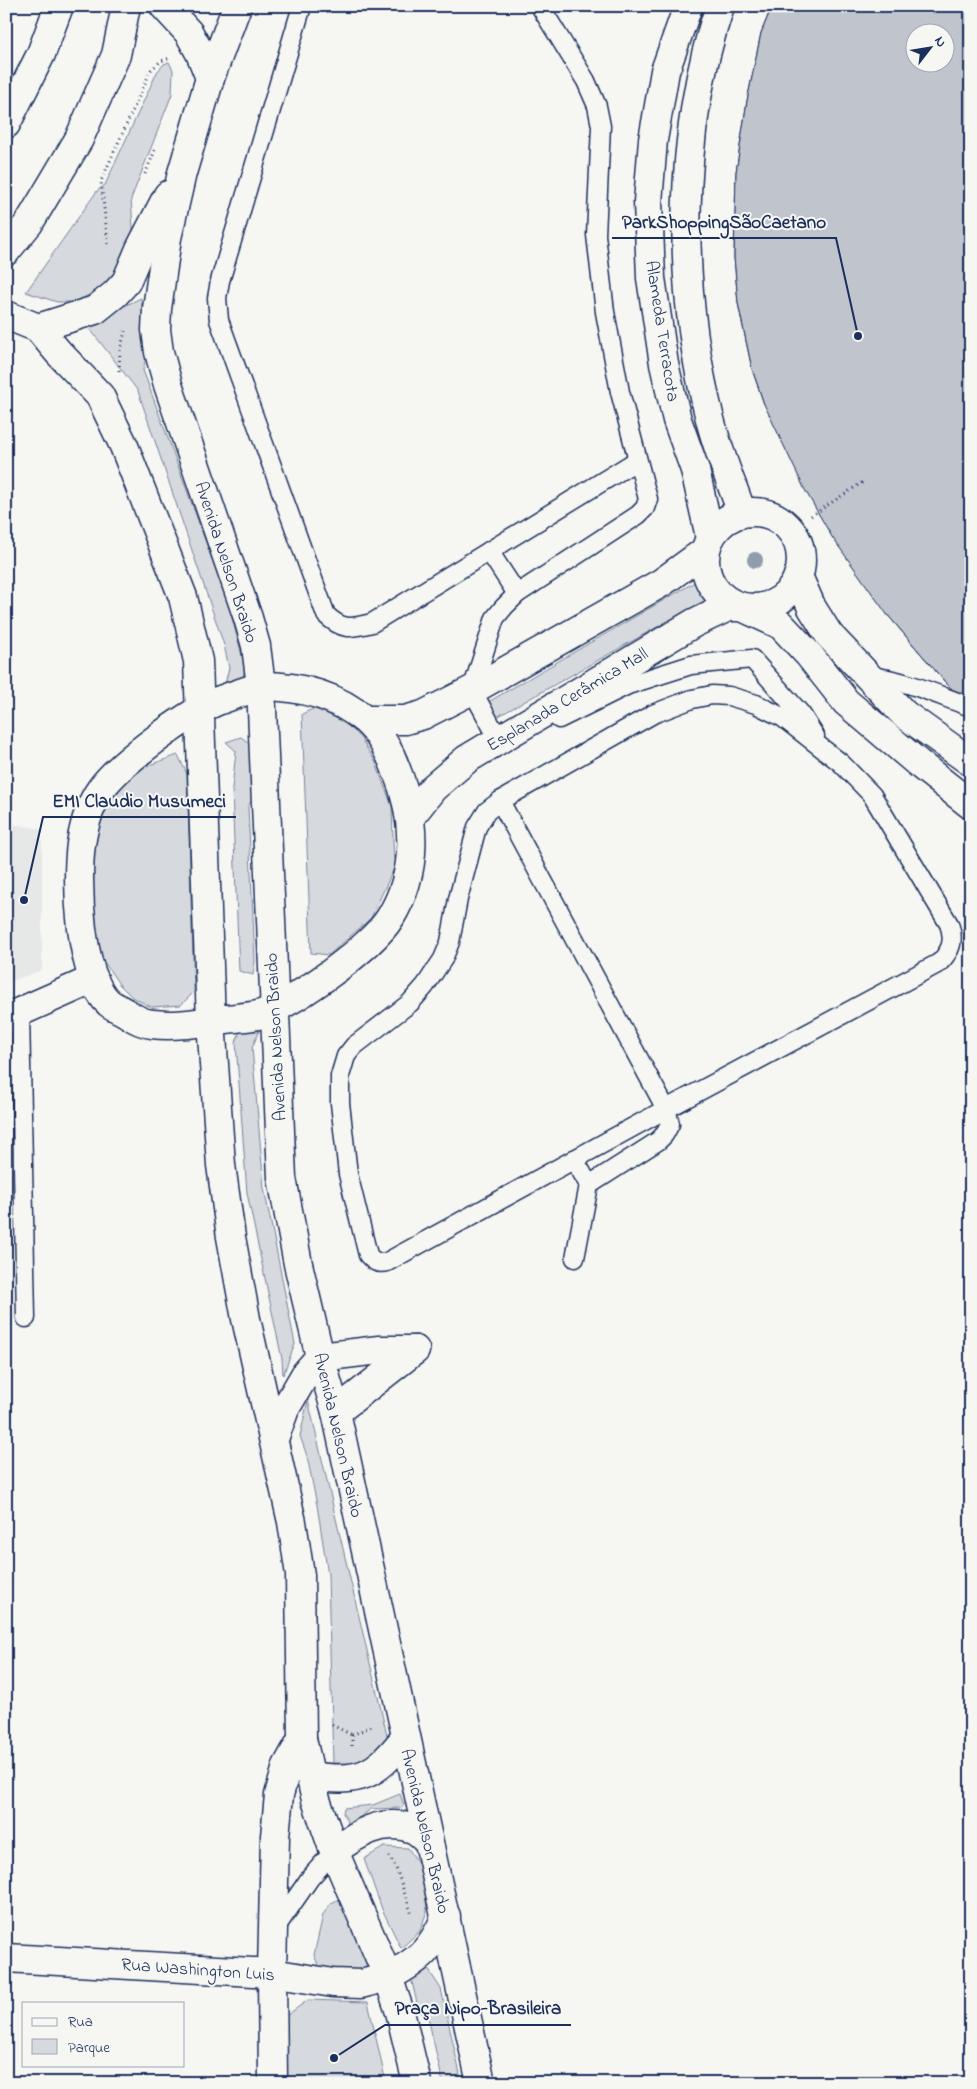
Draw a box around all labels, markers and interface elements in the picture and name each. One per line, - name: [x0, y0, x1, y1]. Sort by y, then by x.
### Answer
- north arrow: [904, 22, 954, 72]
- text: N: [928, 33, 951, 52]
- callout: ParkShoppingSãoCaetano: [612, 204, 836, 238]
- text: ParkShoppingSãoCaetano: [622, 210, 826, 239]
- street label: Alameda Terracota: [637, 259, 685, 404]
- street label: Avenida Nelson Braido: [187, 479, 263, 647]
- street label: Esplanada Cerâmica Mall: [482, 642, 654, 759]
- callout: EMI Claudio Musumeci: [43, 783, 236, 817]
- text: EMI Claudio Musumeci: [52, 789, 226, 816]
- street label: Avenida Nelson Braido: [260, 952, 294, 1122]
- street label: Avenida Nelson Braido: [305, 1351, 369, 1520]
- street label: Avenida Nelson Braido: [392, 1747, 456, 1916]
- street label: Rua Washington Luis: [120, 1953, 276, 1990]
- callout: Praça Nipo-Brasileira: [385, 1991, 571, 2025]
- text: Praça Nipo-Brasileira: [395, 1996, 561, 2023]
- legend: [22, 2002, 185, 2066]
- text: Rua: [68, 2011, 93, 2033]
- text: Parque: [68, 2037, 110, 2059]

